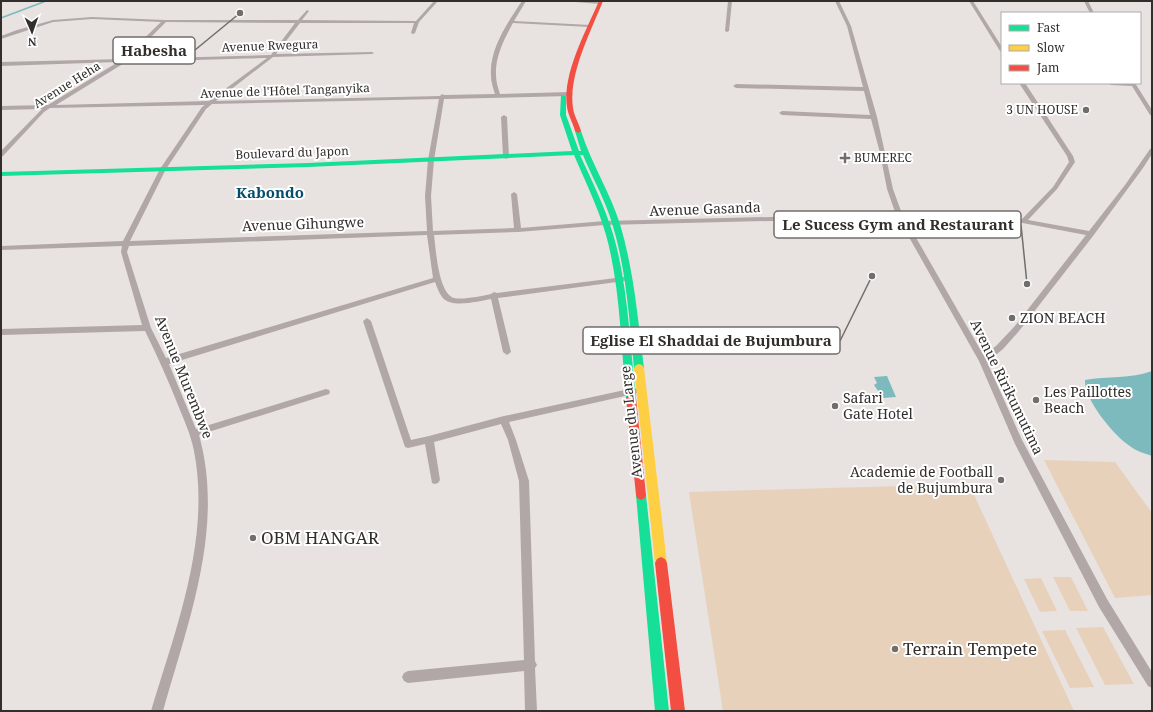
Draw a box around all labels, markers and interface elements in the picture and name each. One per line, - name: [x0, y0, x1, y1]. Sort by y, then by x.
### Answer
- north arrow: [12, 12, 52, 52]
- legend: [1001, 12, 1141, 84]
- text: Fast: [1037, 19, 1060, 36]
- text: N: [27, 35, 37, 50]
- street label: Avenue Rwegura: [221, 35, 319, 56]
- callout: Habesha: [113, 37, 195, 64]
- text: Slow: [1037, 39, 1065, 56]
- text: Habesha: [121, 40, 187, 60]
- street label: Avenue Heha: [30, 57, 104, 112]
- text: Jam: [1036, 59, 1059, 76]
- street label: Avenue de l'Hôtel Tanganyika: [200, 79, 370, 102]
- place label: 3 UN HOUSE: [1006, 101, 1078, 118]
- marker: 3 UN HOUSE: [1081, 105, 1091, 115]
- street label: Boulevard du Japon: [235, 142, 349, 163]
- place label: BUMEREC: [854, 149, 912, 166]
- marker: BUMEREC: [839, 152, 851, 164]
- district label: Kabondo: [236, 182, 304, 202]
- street label: Avenue Gasanda: [649, 197, 761, 220]
- callout: Le Sucess Gym and Restaurant: [774, 211, 1021, 238]
- street label: Avenue Gihungwe: [242, 212, 364, 235]
- text: Le Sucess Gym and Restaurant: [782, 214, 1014, 234]
- place label: ZION BEACH: [1020, 308, 1105, 327]
- street label: Avenue Murembwe: [151, 312, 218, 441]
- marker: ZION BEACH: [1007, 313, 1017, 323]
- street label: Avenue Ririkumutima: [966, 316, 1049, 458]
- callout: Eglise El Shaddai de Bujumbura: [583, 327, 840, 354]
- text: Eglise El Shaddai de Bujumbura: [590, 330, 832, 350]
- street label: Avenue du Large: [615, 365, 646, 479]
- place label: Les Paillottes Beach: [1044, 382, 1131, 417]
- place label: Safari Gate Hotel: [843, 388, 914, 423]
- marker: Les Paillottes Beach: [1031, 395, 1041, 405]
- marker: Safari Gate Hotel: [830, 401, 840, 411]
- place label: Academie de Football de Bujumbura: [850, 462, 994, 497]
- marker: Academie de Football de Bujumbura: [996, 475, 1006, 485]
- place label: OBM HANGAR: [261, 526, 380, 549]
- marker: OBM HANGAR: [248, 533, 258, 543]
- place label: Terrain Tempete: [903, 637, 1037, 660]
- marker: Terrain Tempete: [890, 644, 900, 654]

